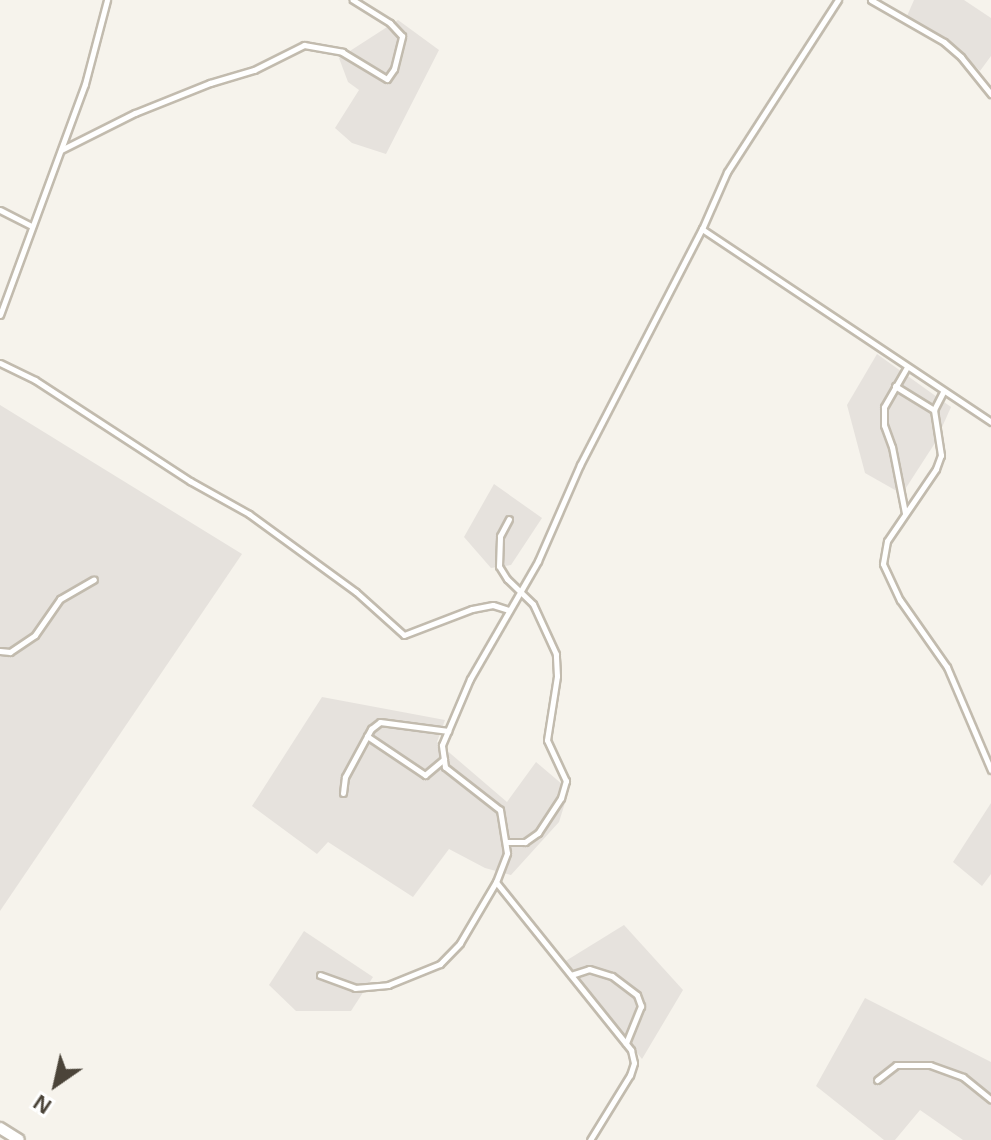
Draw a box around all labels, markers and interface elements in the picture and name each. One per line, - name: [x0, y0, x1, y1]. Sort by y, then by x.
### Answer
- north arrow: [16, 1044, 96, 1124]
- text: N: [29, 1090, 56, 1119]

